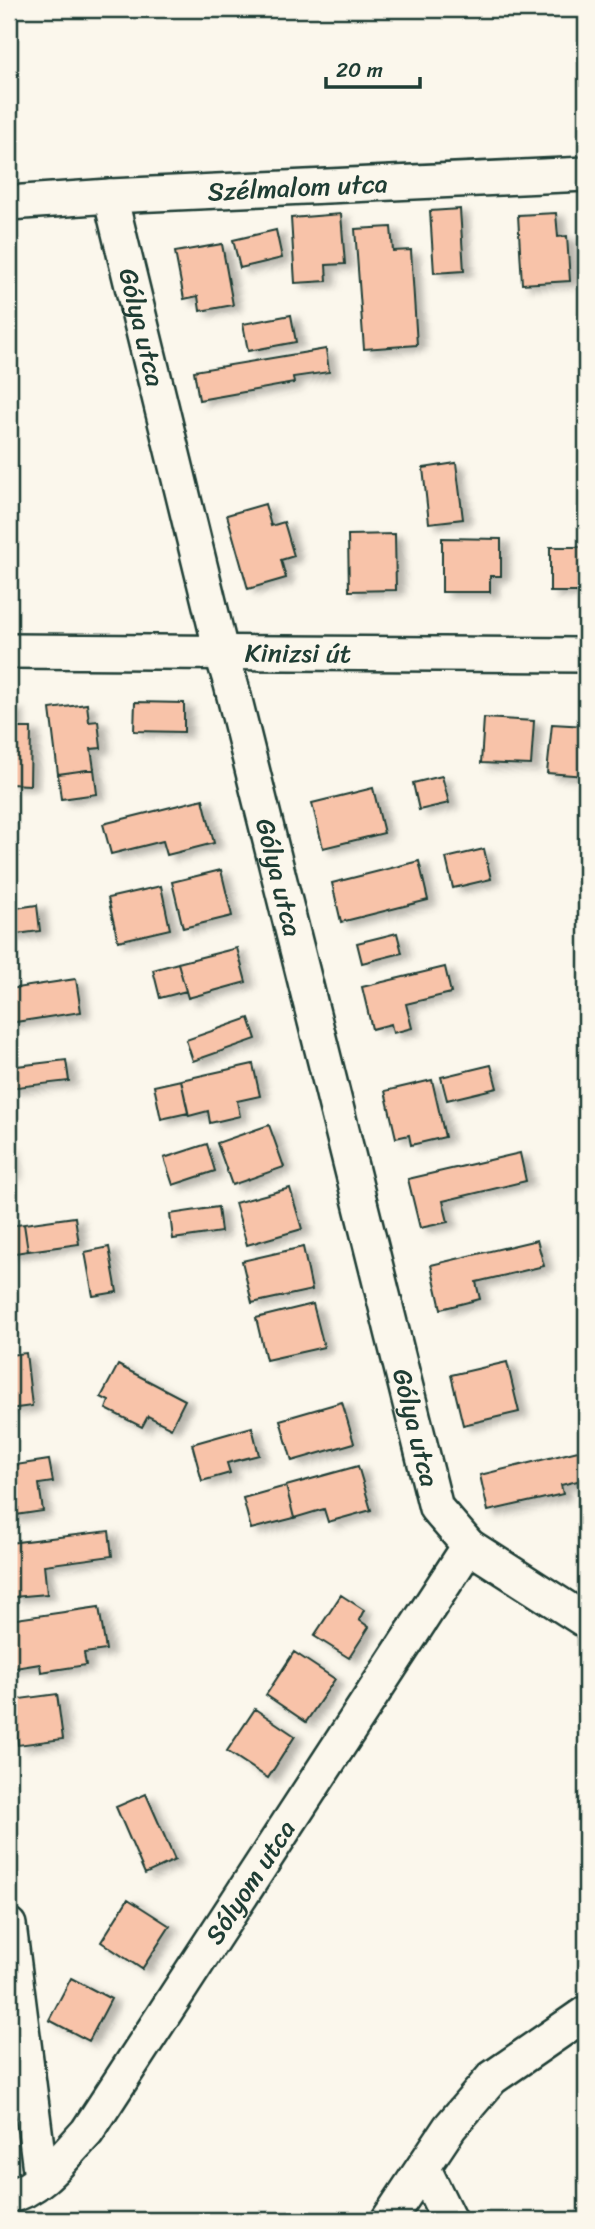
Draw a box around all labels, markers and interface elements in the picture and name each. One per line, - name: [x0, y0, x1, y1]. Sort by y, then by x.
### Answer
- scale bar: [326, 46, 420, 90]
- text: 20 m: [336, 51, 383, 89]
- street label: Szélmalom utca: [206, 160, 389, 214]
- street label: Gólya utca: [105, 263, 179, 391]
- street label: Kinizsi út: [245, 630, 351, 676]
- street label: Gólya utca: [242, 813, 316, 941]
- street label: Gólya utca: [379, 1363, 453, 1492]
- street label: Sólyom utca: [192, 1810, 308, 1954]

